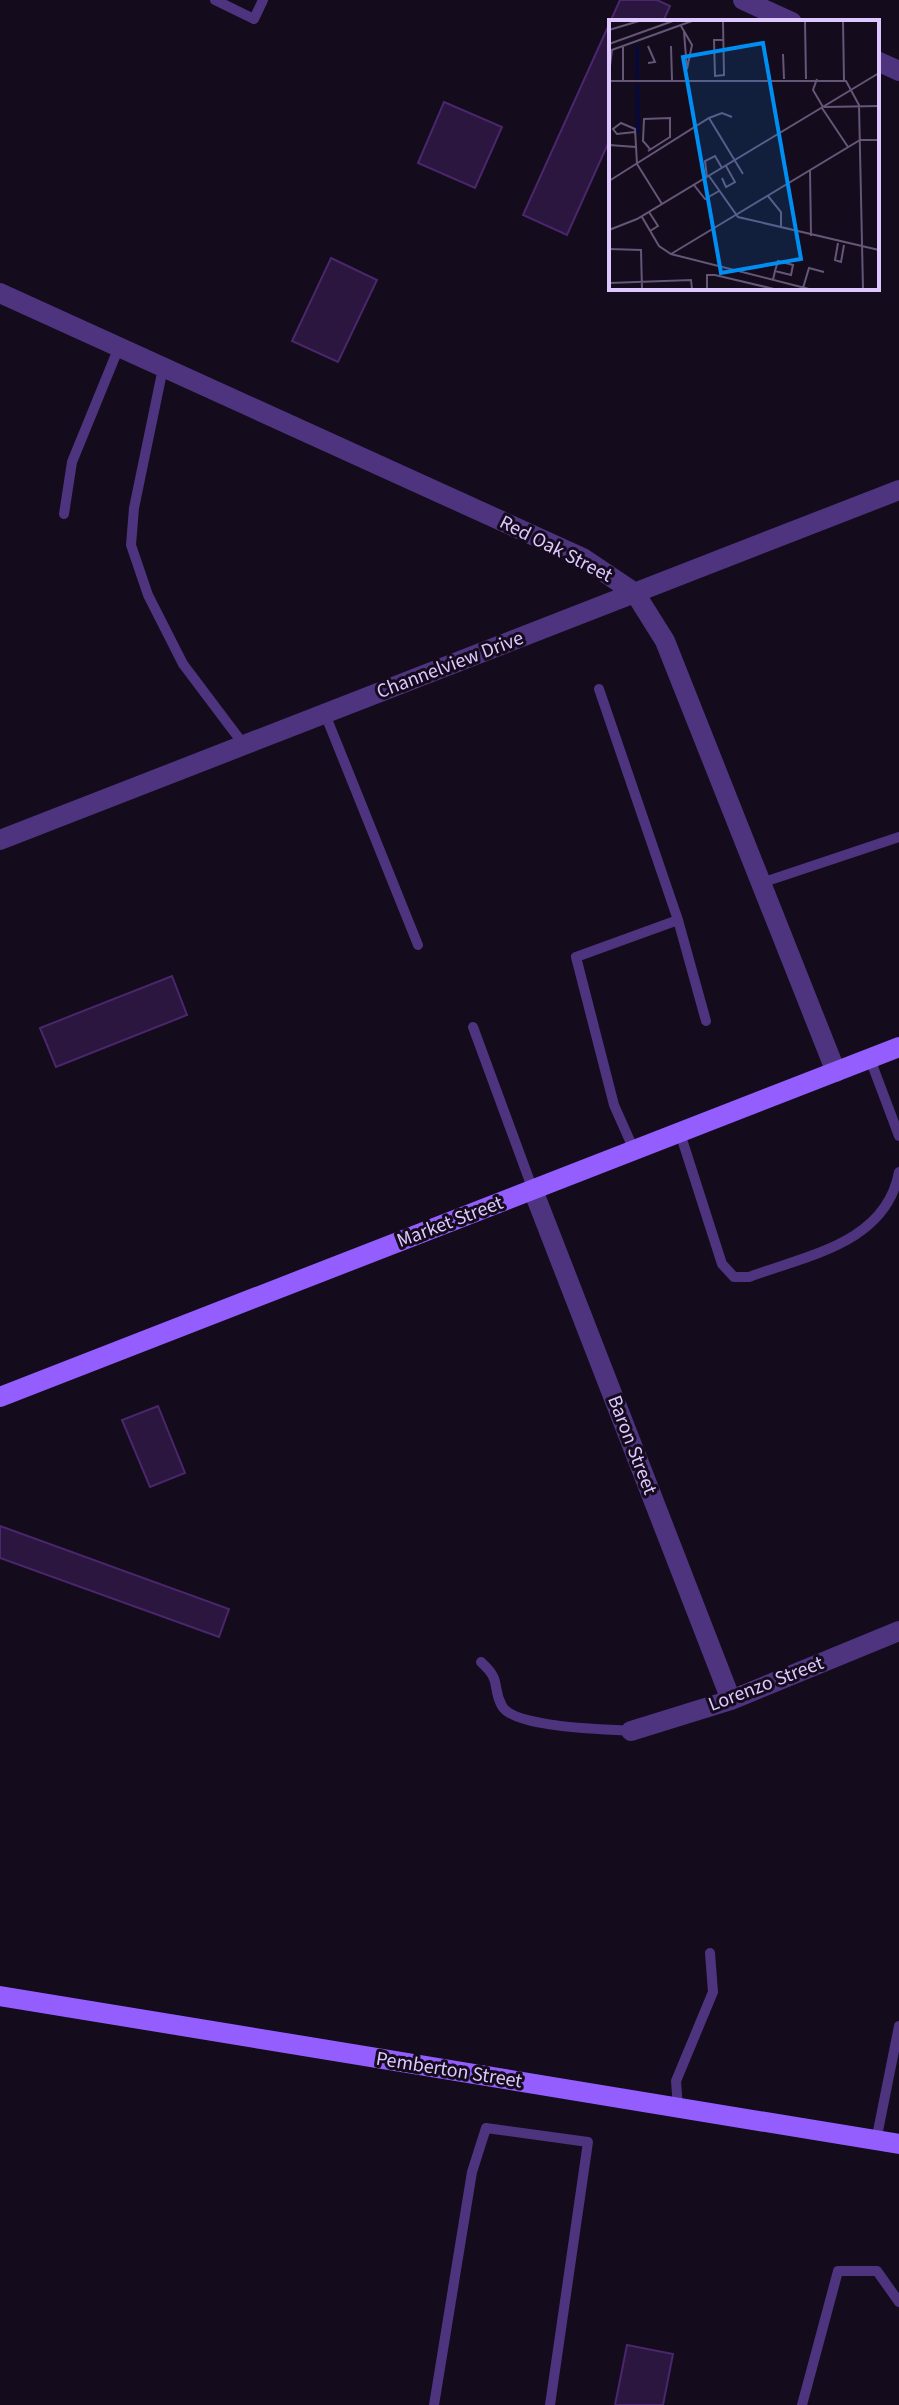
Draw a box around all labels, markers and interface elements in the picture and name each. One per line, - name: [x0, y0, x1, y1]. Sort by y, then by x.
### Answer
- inset map: [609, 20, 879, 290]
- street label: Red Oak Street: [495, 508, 618, 590]
- street label: Channelview Drive: [372, 624, 528, 706]
- street label: Market Street: [393, 1189, 507, 1255]
- street label: Baron Street: [600, 1391, 664, 1499]
- street label: Lorenzo Street: [704, 1649, 828, 1719]
- street label: Pemberton Street: [374, 2045, 524, 2095]

